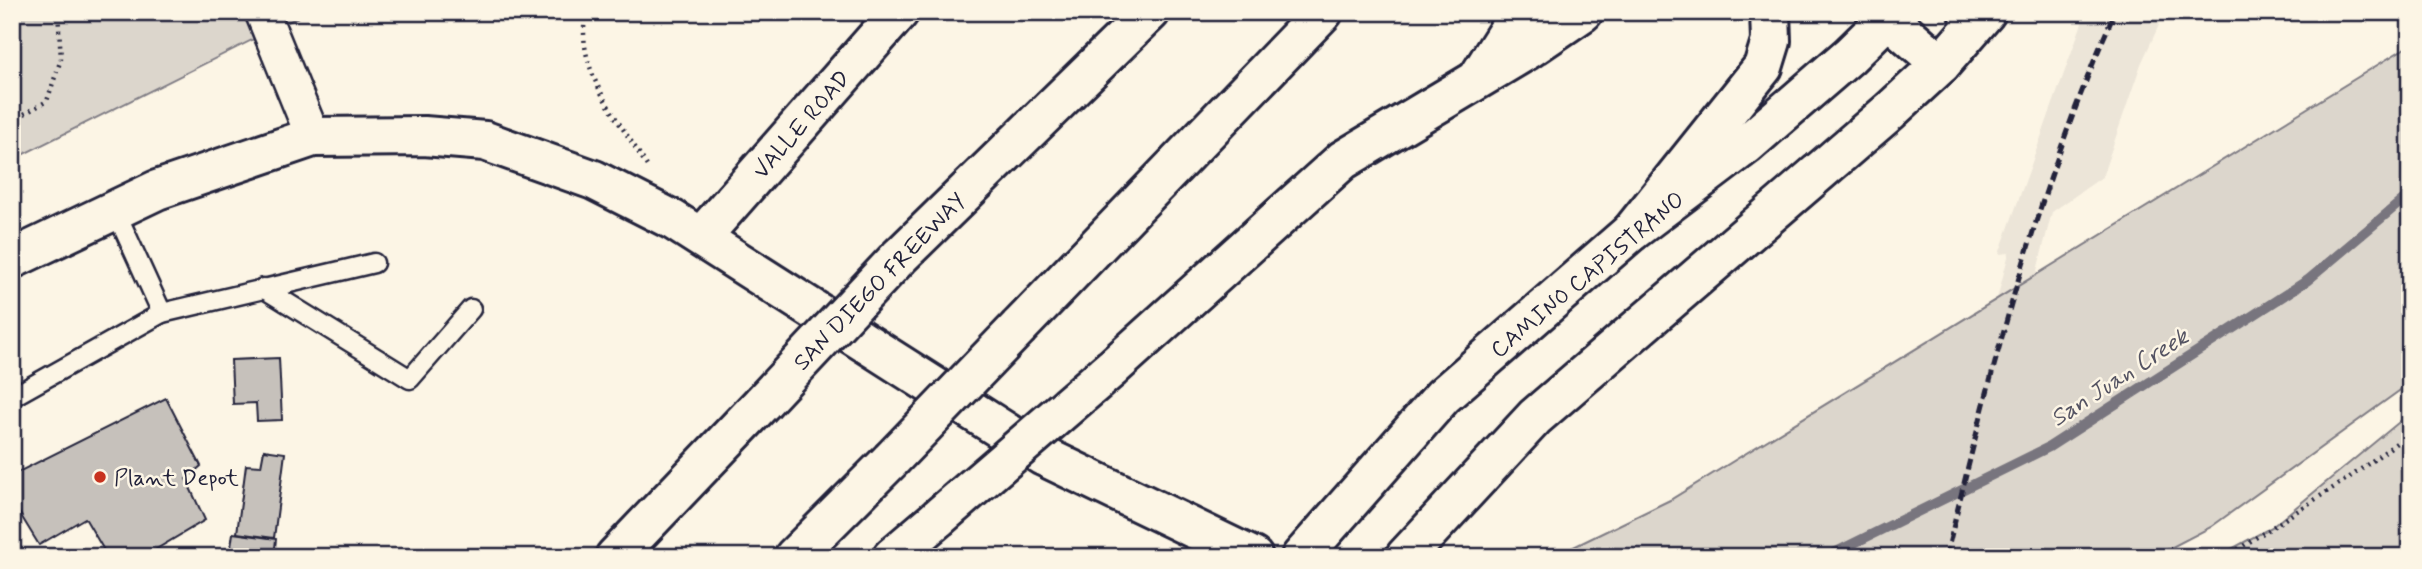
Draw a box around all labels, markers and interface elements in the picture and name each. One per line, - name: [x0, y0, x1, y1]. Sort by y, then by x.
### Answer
- street label: VALLE ROAD: [747, 65, 858, 186]
- street label: CAMINO CAPISTRANO: [1485, 186, 1691, 366]
- street label: SAN DIEGO FREEWAY: [788, 187, 974, 378]
- water label: San Juan Creek: [2045, 321, 2196, 435]
- place label: Plant Depot: [114, 464, 239, 494]
- marker: Plant Depot: [92, 469, 108, 485]

